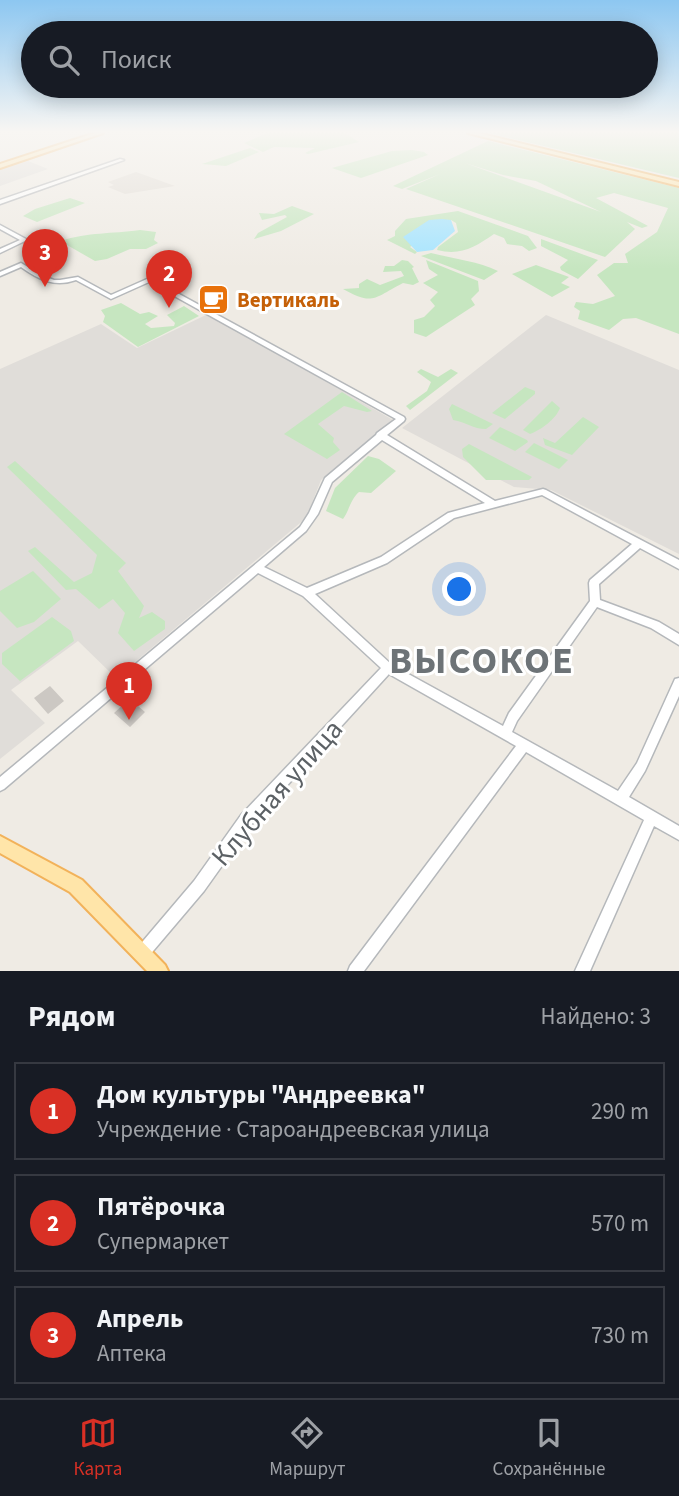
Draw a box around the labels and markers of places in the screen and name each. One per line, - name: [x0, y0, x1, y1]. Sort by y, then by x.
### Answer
- pin: 3: [22, 229, 68, 287]
- pin: 2: [146, 250, 192, 308]
- cafe icon: Вертикаль: [197, 283, 231, 317]
- place label: Вертикаль: [237, 285, 340, 315]
- pin: 1: [106, 662, 152, 720]

